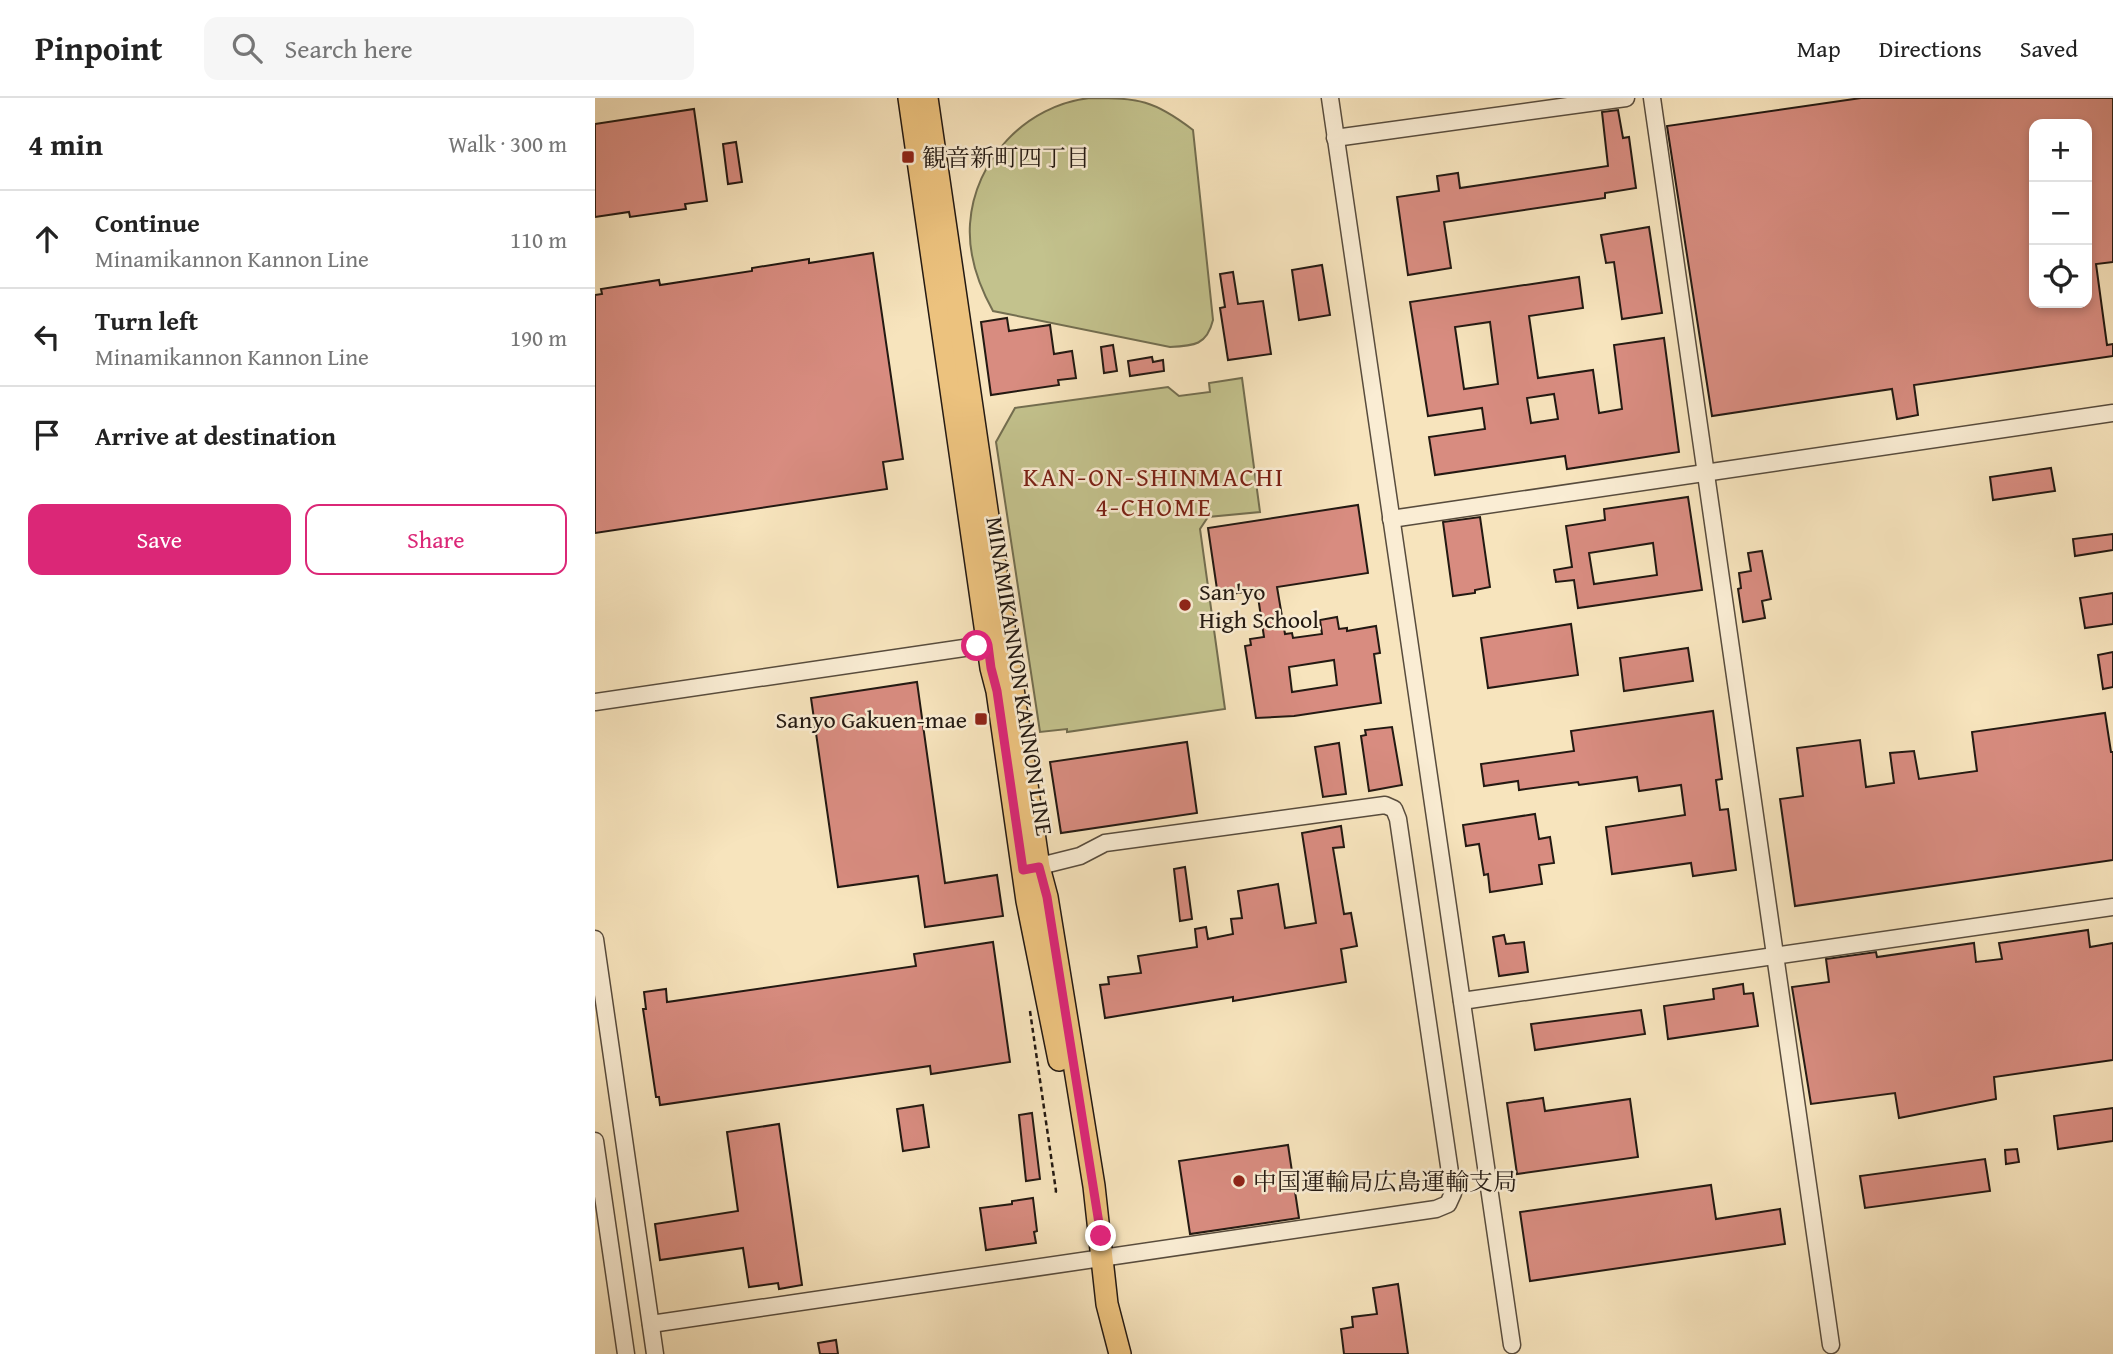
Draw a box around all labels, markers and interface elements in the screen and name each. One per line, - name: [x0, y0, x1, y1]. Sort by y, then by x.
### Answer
- search box: [204, 17, 694, 80]
- text: Pinpoint: [35, 24, 162, 72]
- icon: search: [228, 29, 266, 67]
- text: Search here: [284, 29, 413, 68]
- text: Map: [1797, 31, 1841, 66]
- text: Directions: [1879, 31, 1982, 66]
- text: Saved: [2020, 31, 2078, 66]
- map controls: [2029, 119, 2092, 308]
- button: +: [2029, 119, 2092, 182]
- text: 4 min: [28, 122, 103, 166]
- text: Walk · 300 m: [448, 127, 567, 160]
- place label: 観音新町四丁目: [922, 140, 1090, 175]
- marker: 観音新町四丁目: [900, 149, 916, 165]
- button: −: [2029, 182, 2092, 245]
- text: Continue: [95, 203, 200, 242]
- icon: ahead: [28, 220, 66, 258]
- text: 110 m: [510, 223, 567, 256]
- text: Minamikannon Kannon Line: [95, 242, 369, 275]
- button: locate: [2029, 245, 2092, 308]
- text: Turn left: [95, 301, 198, 340]
- icon: left: [28, 318, 66, 356]
- text: 190 m: [510, 321, 567, 354]
- text: Minamikannon Kannon Line: [95, 340, 369, 373]
- icon: arrive: [28, 416, 66, 454]
- text: Arrive at destination: [95, 416, 336, 455]
- district label: KAN-ON-SHINMACHI 4-CHOME: [1023, 457, 1285, 526]
- button: Save: [28, 504, 291, 575]
- button: Share: [305, 504, 567, 575]
- street label: MINAMIKANNON KANNON LINE: [977, 514, 1063, 838]
- place label: San'yo High School: [1199, 574, 1319, 637]
- marker: San'yo High School: [1177, 597, 1193, 613]
- route start: [961, 630, 992, 661]
- place label: Sanyo Gakuen-mae: [776, 702, 967, 737]
- marker: Sanyo Gakuen-mae: [973, 711, 989, 727]
- place label: 中国運輸局広島運輸支局: [1253, 1164, 1517, 1199]
- marker: 中国運輸局広島運輸支局: [1231, 1173, 1247, 1189]
- route end: [1085, 1220, 1116, 1251]

